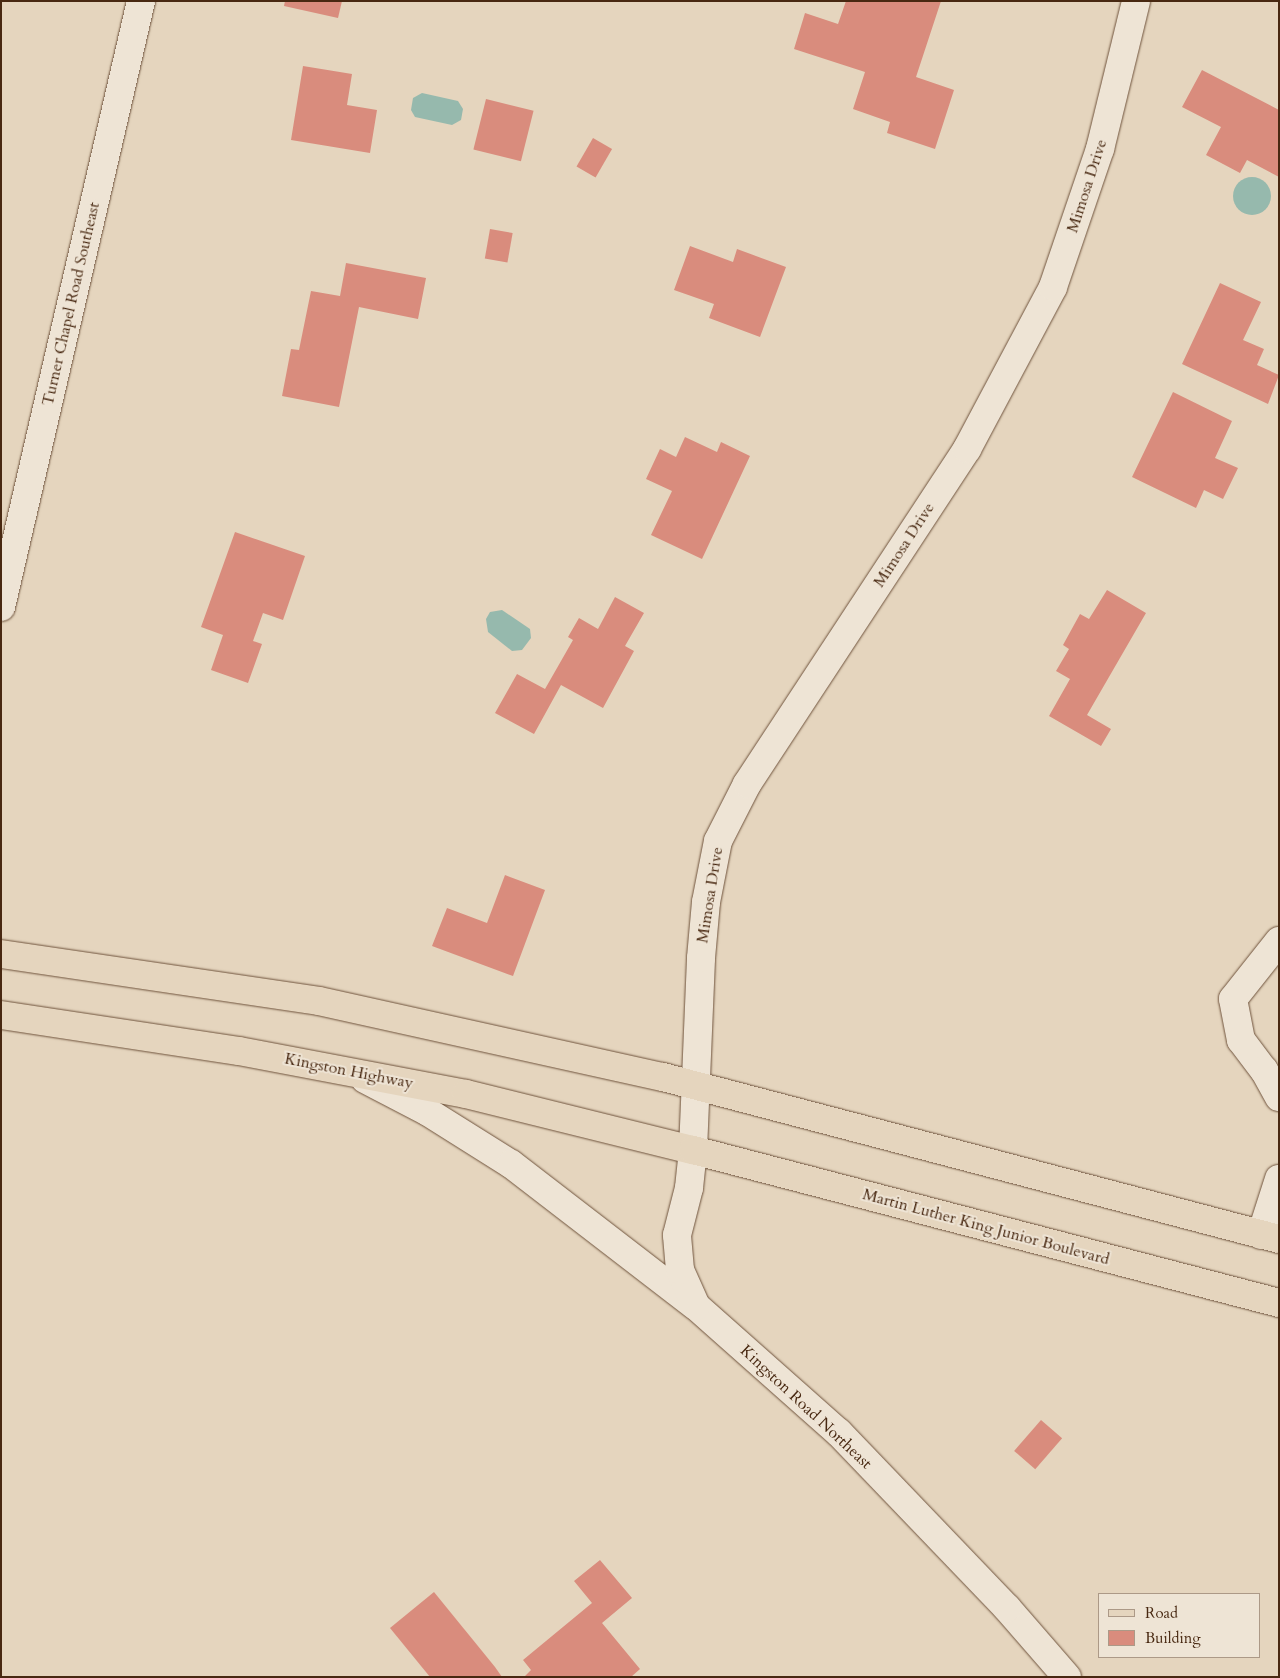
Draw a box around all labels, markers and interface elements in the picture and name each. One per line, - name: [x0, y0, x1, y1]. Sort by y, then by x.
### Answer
- street label: Mimosa Drive: [1063, 137, 1111, 235]
- street label: Turner Chapel Road Southeast: [38, 200, 104, 408]
- street label: Mimosa Drive: [870, 499, 938, 591]
- street label: Mimosa Drive: [693, 846, 727, 944]
- street label: Kingston Highway: [283, 1049, 415, 1093]
- street label: Martin Luther King Junior Boulevard: [860, 1185, 1112, 1269]
- street label: Kingston Road Northeast: [736, 1341, 876, 1473]
- legend: [1098, 1593, 1260, 1658]
- text: Road: [1145, 1603, 1178, 1623]
- text: Building: [1145, 1628, 1201, 1648]

